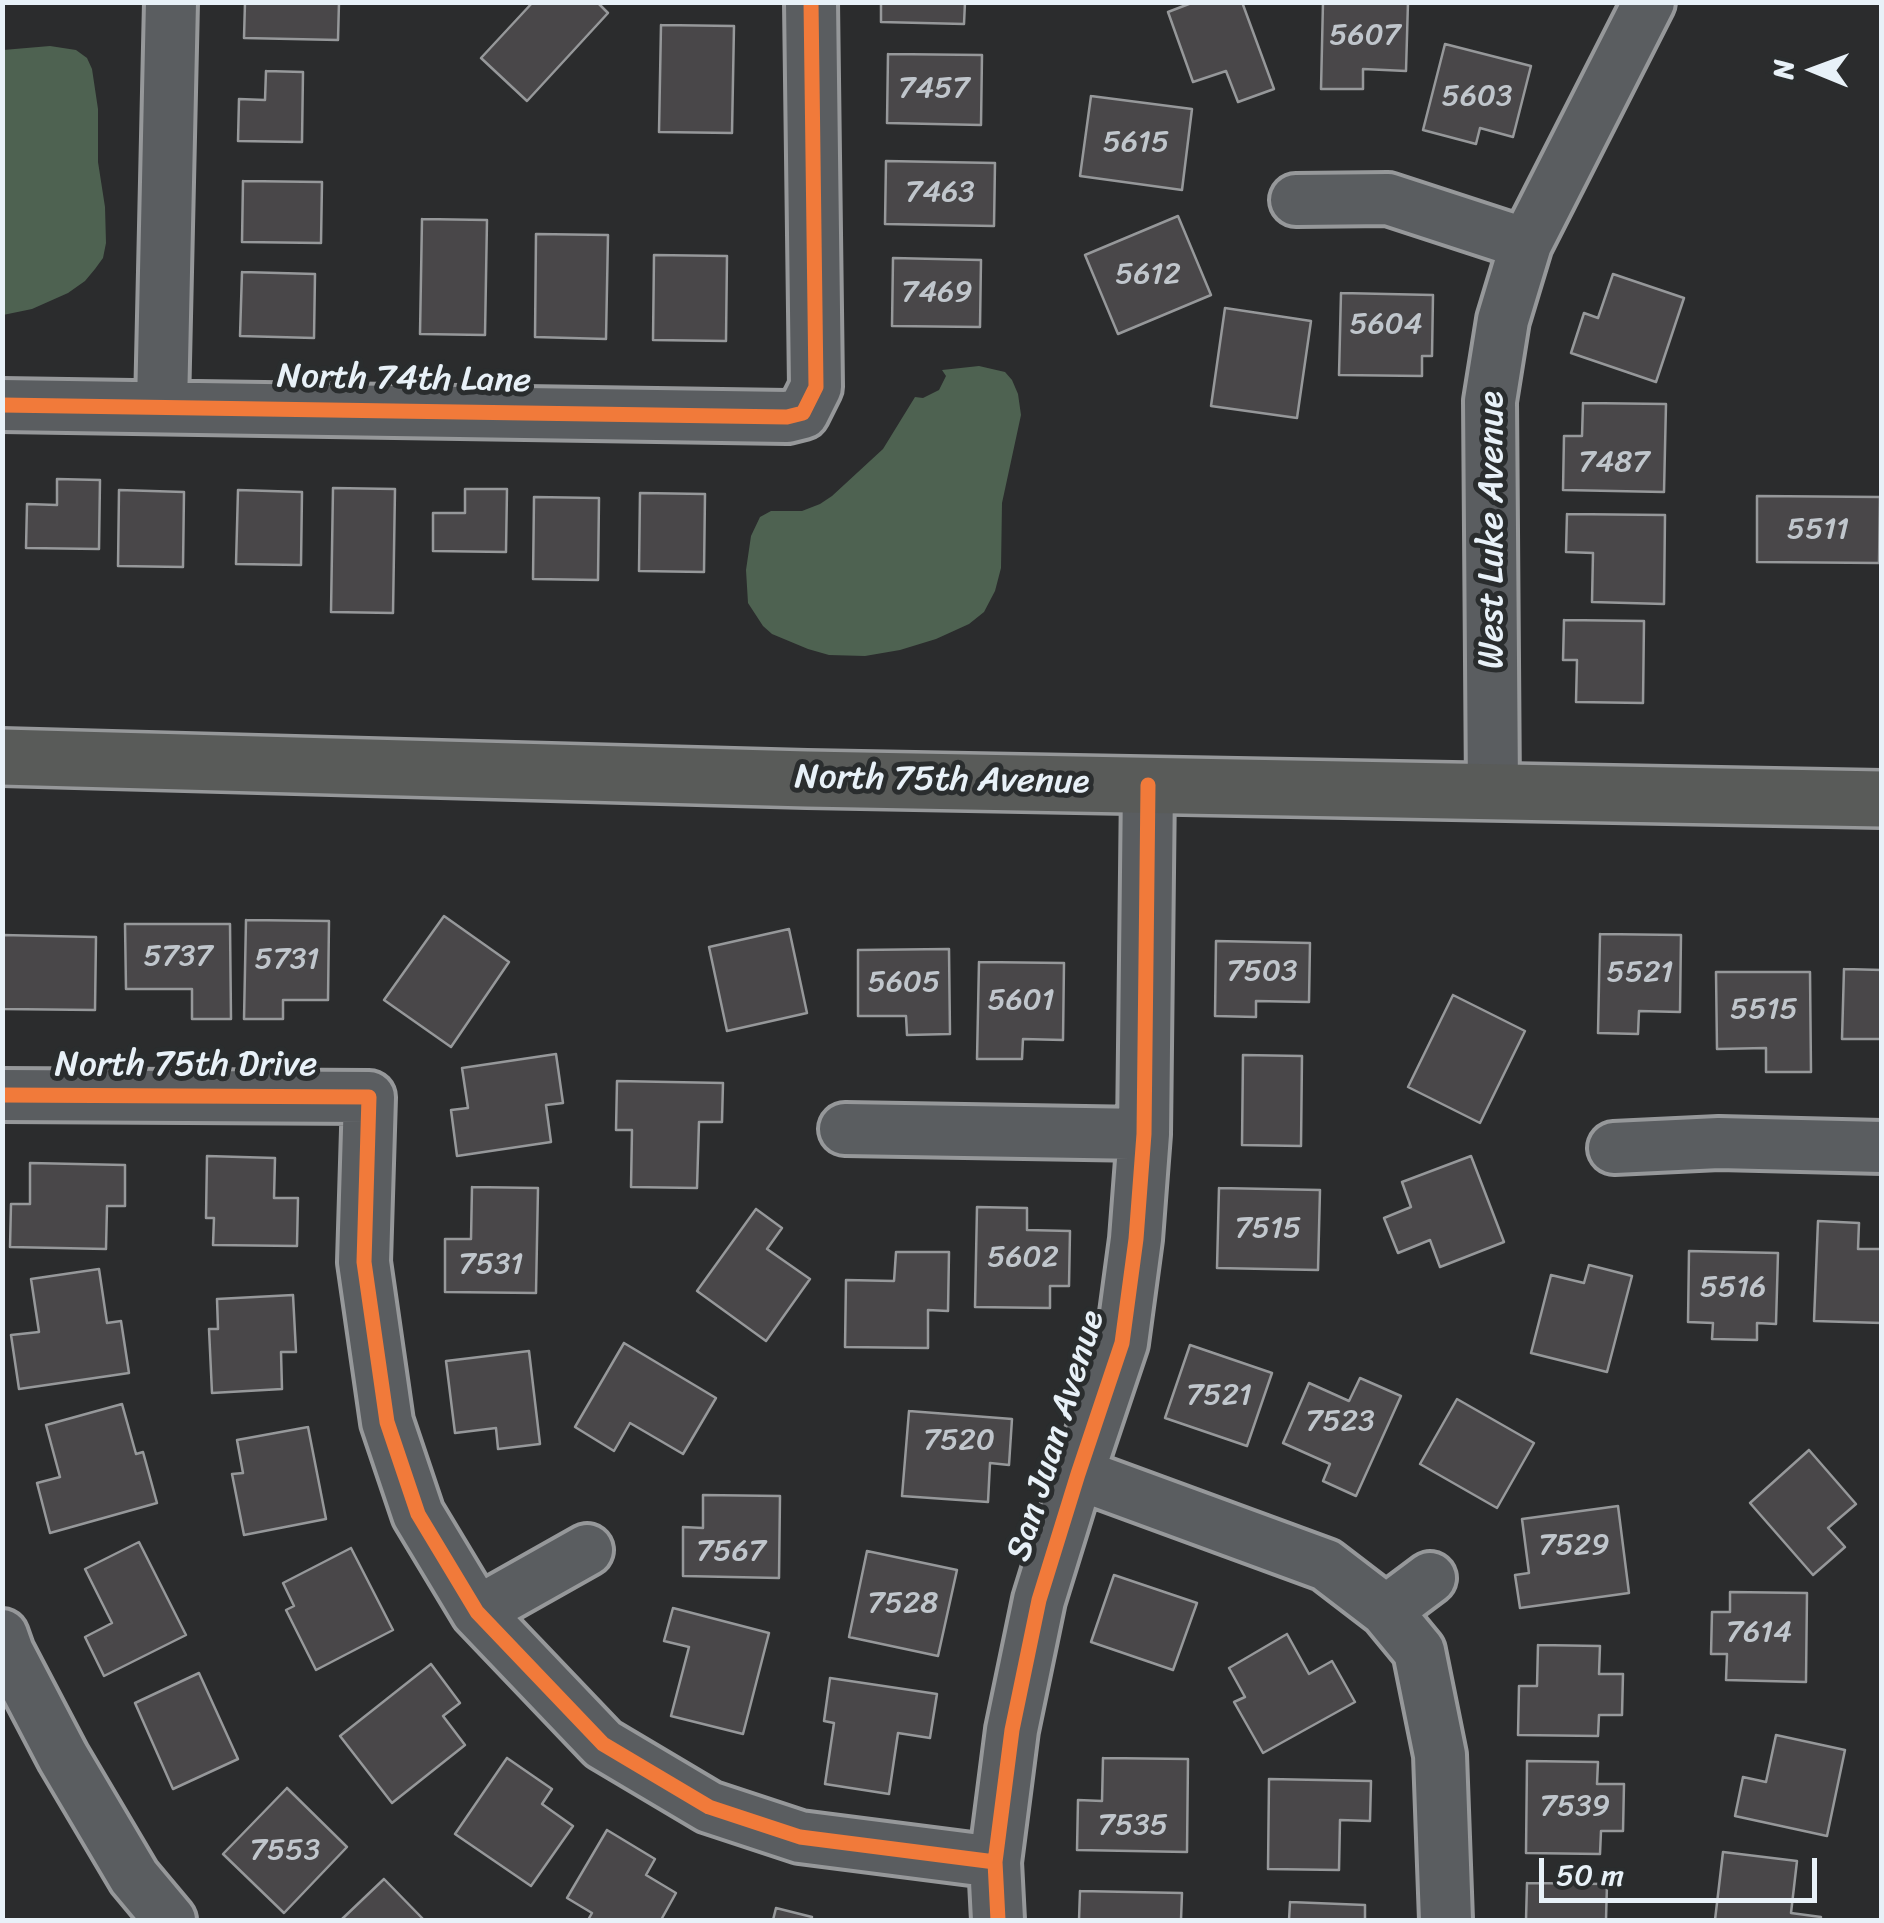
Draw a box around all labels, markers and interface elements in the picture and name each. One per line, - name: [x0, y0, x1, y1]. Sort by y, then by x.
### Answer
- house number: 5607: [1329, 18, 1401, 54]
- north arrow: [1764, 20, 1864, 120]
- text: N: [1759, 59, 1808, 80]
- house number: 7457: [898, 71, 970, 107]
- house number: 5603: [1442, 79, 1512, 115]
- house number: 5615: [1103, 125, 1169, 161]
- house number: 7463: [905, 175, 975, 211]
- house number: 5612: [1115, 257, 1181, 293]
- house number: 7469: [901, 275, 973, 311]
- house number: 5604: [1349, 307, 1423, 343]
- street label: North 74th Lane: [276, 357, 532, 403]
- street label: West Luke Avenue: [1472, 391, 1514, 669]
- house number: 7487: [1578, 445, 1650, 481]
- house number: 5511: [1787, 512, 1849, 548]
- street label: North 75th Avenue: [794, 757, 1090, 805]
- house number: 5737: [143, 939, 213, 975]
- house number: 5731: [255, 942, 319, 978]
- house number: 7503: [1227, 954, 1297, 990]
- house number: 5521: [1607, 955, 1673, 991]
- house number: 5605: [868, 965, 940, 1001]
- house number: 5601: [987, 983, 1055, 1019]
- house number: 5515: [1730, 992, 1798, 1028]
- street label: North 75th Drive: [55, 1045, 317, 1087]
- house number: 7515: [1235, 1211, 1301, 1247]
- house number: 5602: [987, 1240, 1059, 1276]
- house number: 7531: [459, 1247, 523, 1283]
- house number: 5516: [1700, 1270, 1766, 1306]
- street label: San Juan Avenue: [999, 1306, 1115, 1566]
- house number: 7521: [1186, 1378, 1252, 1414]
- house number: 7523: [1305, 1404, 1375, 1440]
- house number: 7520: [923, 1423, 995, 1459]
- house number: 7529: [1538, 1528, 1610, 1564]
- house number: 7567: [696, 1534, 766, 1570]
- house number: 7528: [868, 1586, 938, 1622]
- house number: 7614: [1726, 1615, 1792, 1651]
- house number: 7539: [1540, 1789, 1610, 1825]
- house number: 7535: [1098, 1808, 1168, 1844]
- house number: 7553: [250, 1833, 320, 1869]
- scale bar: [1544, 1838, 1822, 1900]
- text: 50 m: [1556, 1848, 1624, 1902]

